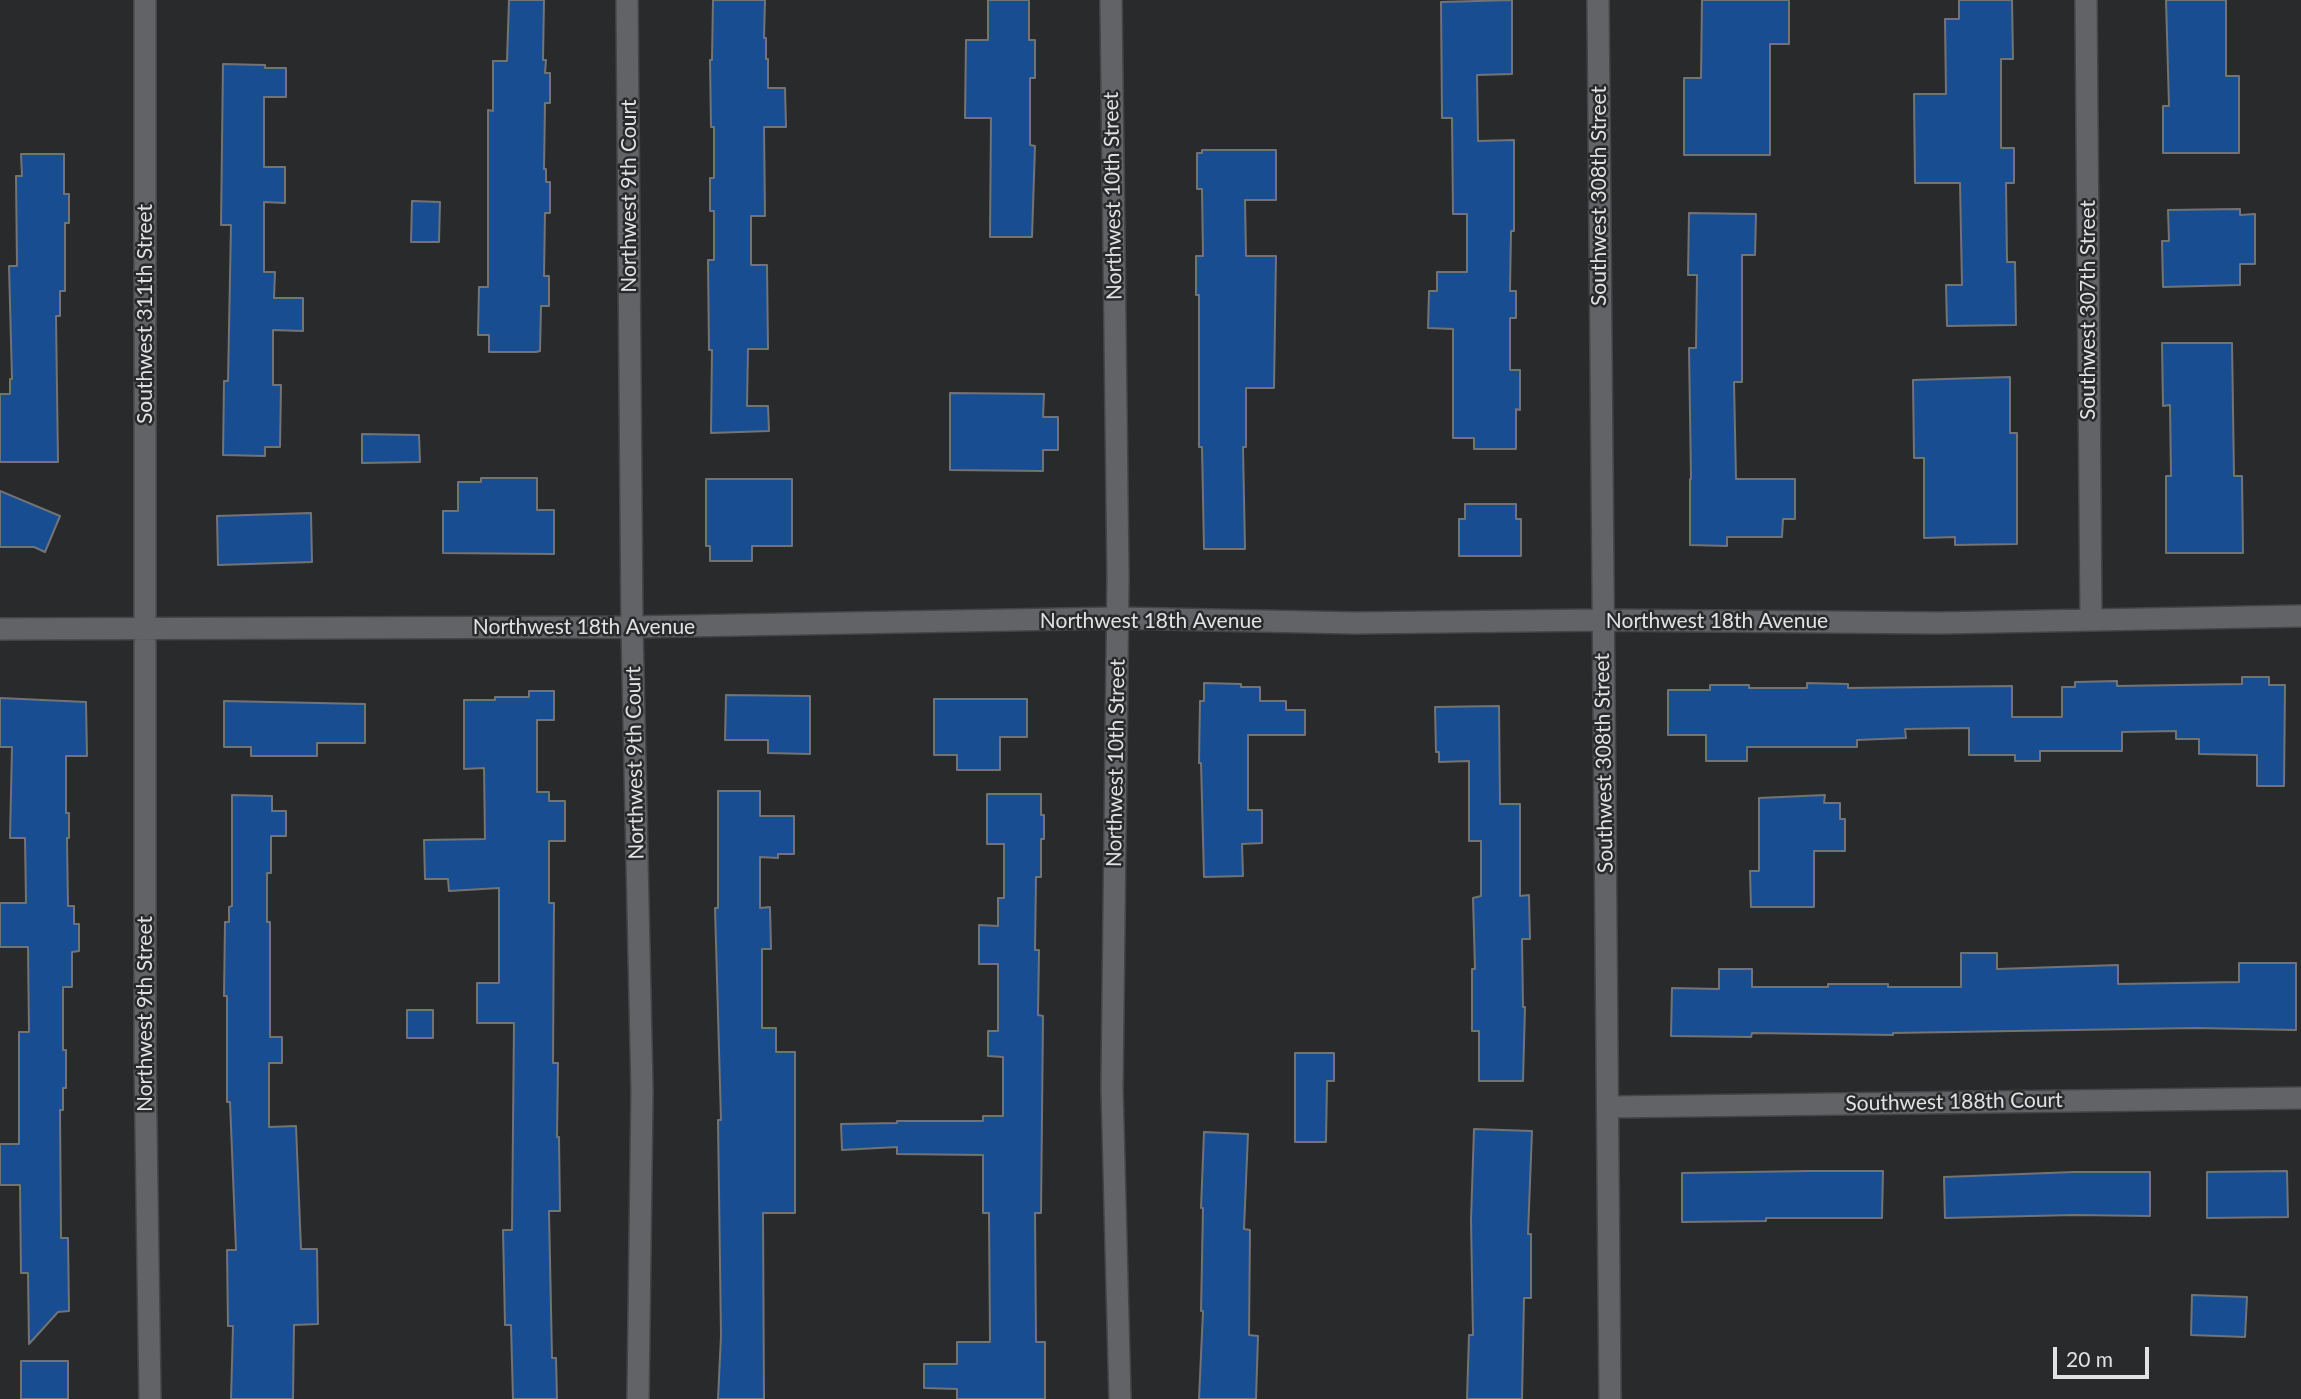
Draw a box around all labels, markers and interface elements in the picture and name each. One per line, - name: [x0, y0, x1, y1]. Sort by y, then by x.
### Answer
- street label: Southwest 308th Street: [1586, 86, 1612, 306]
- street label: Northwest 10th Street: [1099, 92, 1127, 300]
- street label: Northwest 9th Court: [616, 99, 642, 293]
- street label: Southwest 307th Street: [2075, 200, 2101, 420]
- street label: Southwest 311th Street: [132, 204, 158, 424]
- street label: Northwest 18th Avenue: [1040, 608, 1262, 634]
- street label: Northwest 18th Avenue: [1606, 608, 1828, 634]
- street label: Northwest 18th Avenue: [473, 614, 695, 640]
- street label: Southwest 308th Street: [1589, 653, 1619, 873]
- street label: Northwest 10th Street: [1102, 659, 1130, 867]
- street label: Northwest 9th Court: [621, 666, 649, 860]
- street label: Northwest 9th Street: [132, 916, 158, 1112]
- street label: Southwest 188th Court: [1845, 1088, 2063, 1116]
- scale bar: [2056, 1332, 2152, 1376]
- text: 20 m: [2066, 1346, 2113, 1371]

